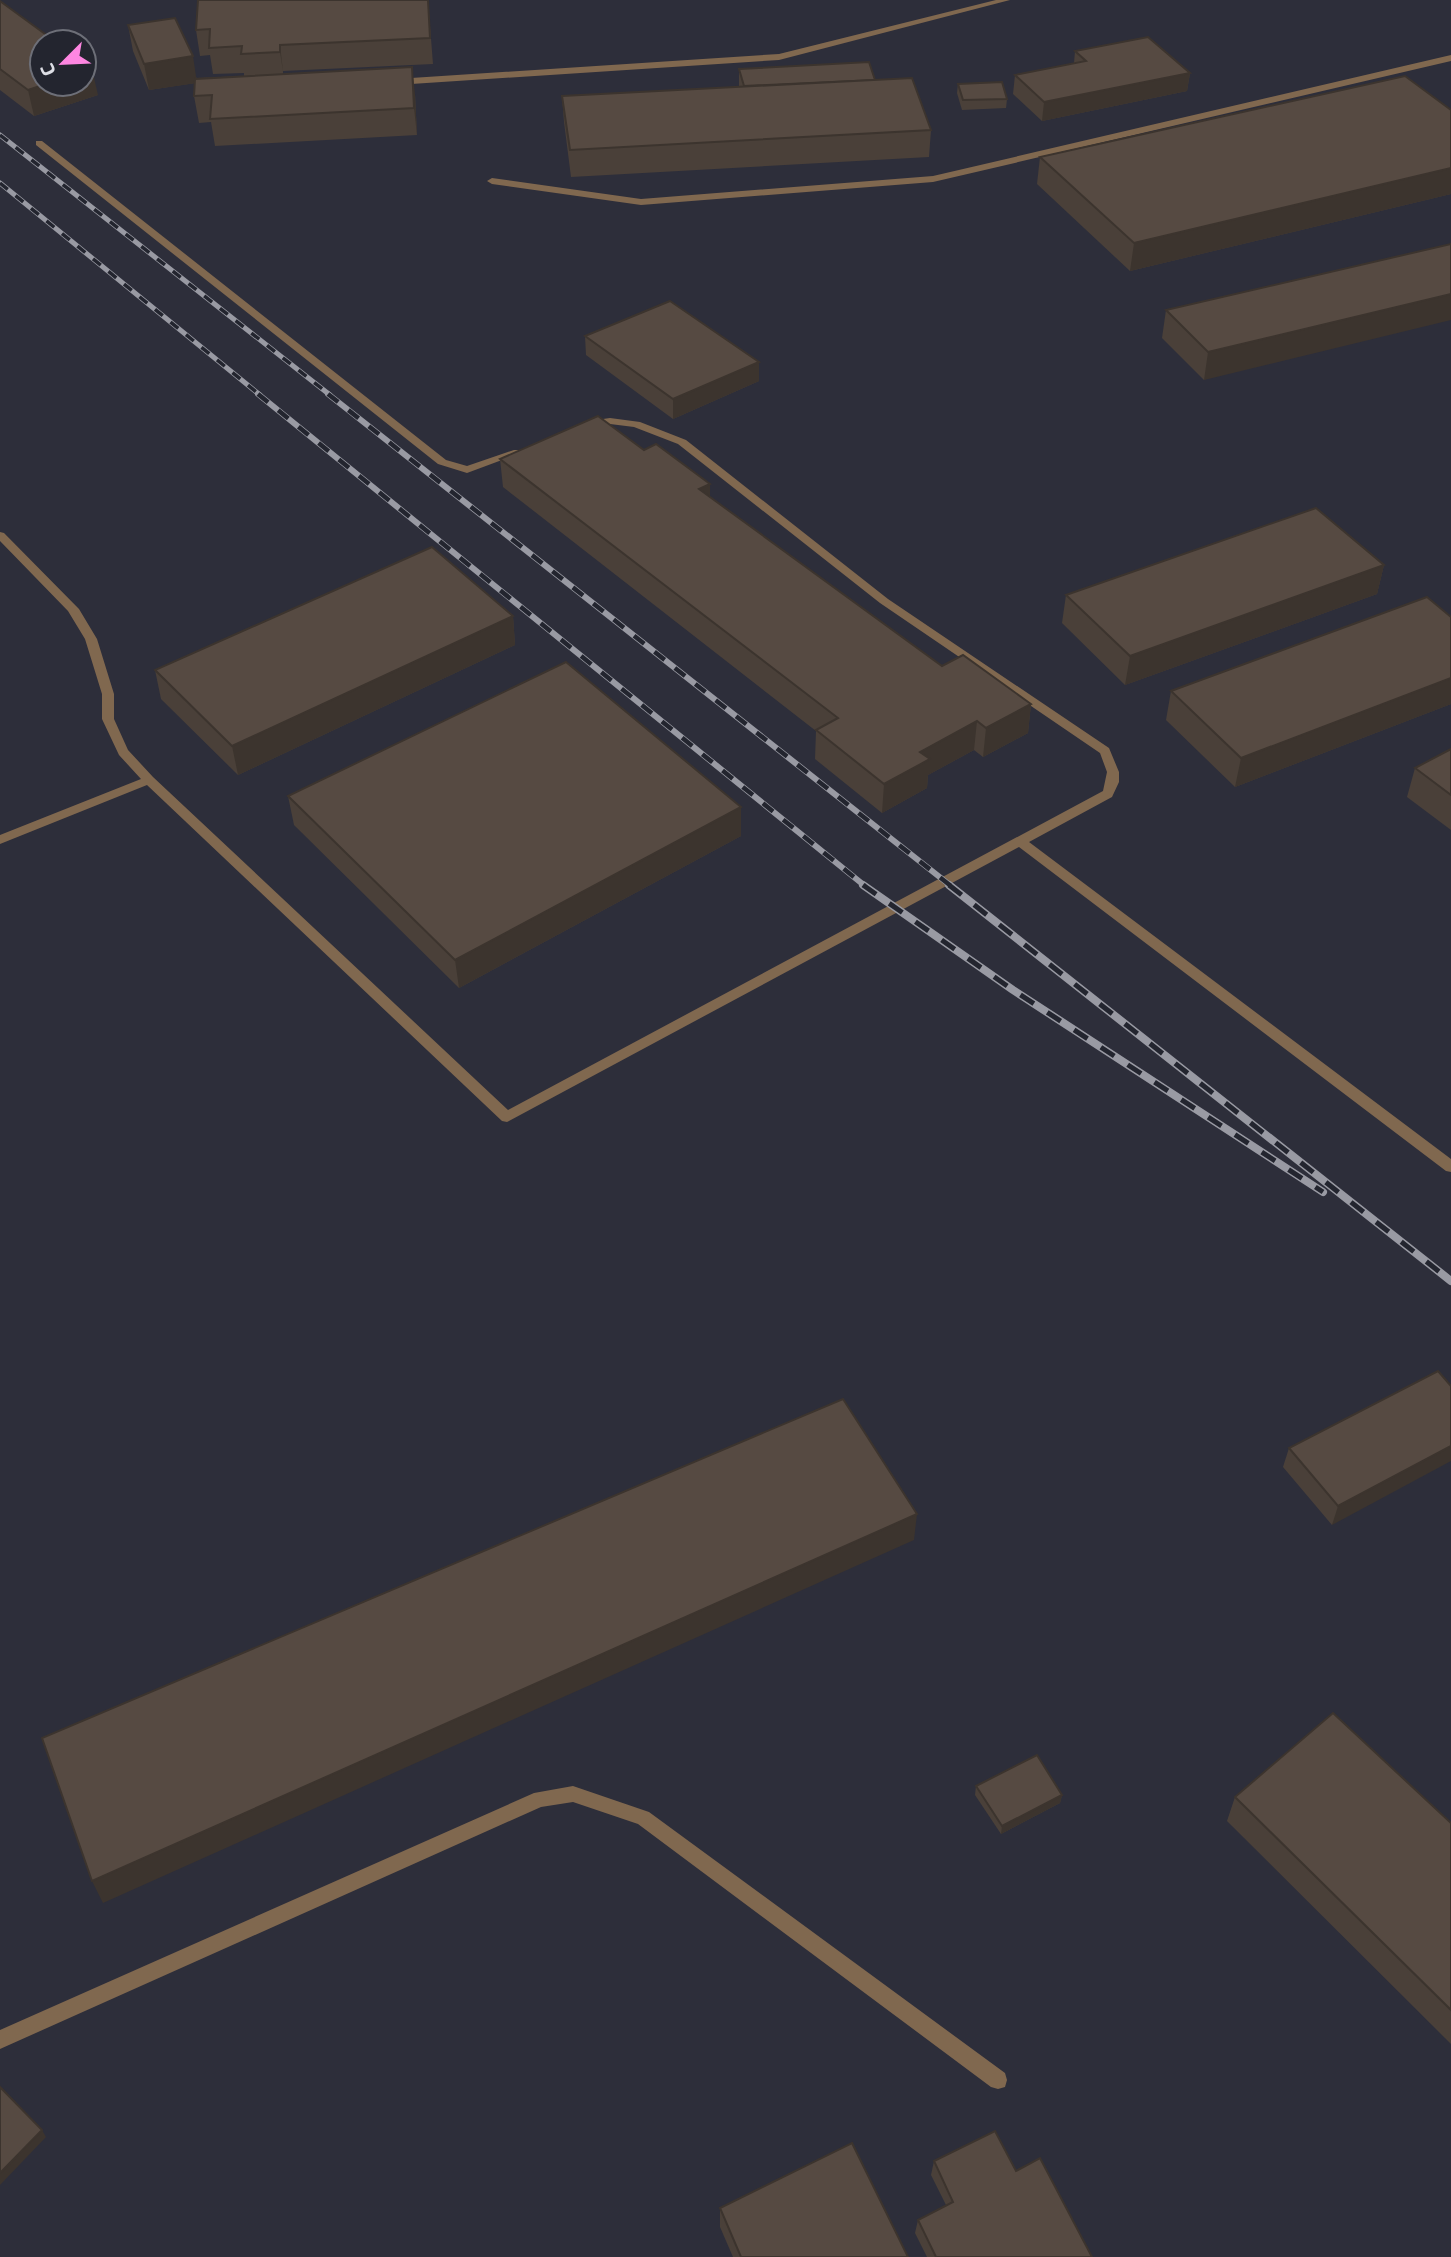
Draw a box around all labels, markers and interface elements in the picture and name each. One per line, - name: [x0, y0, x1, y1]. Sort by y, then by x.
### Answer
- north arrow: [28, 28, 98, 98]
- text: С: [34, 60, 60, 80]

